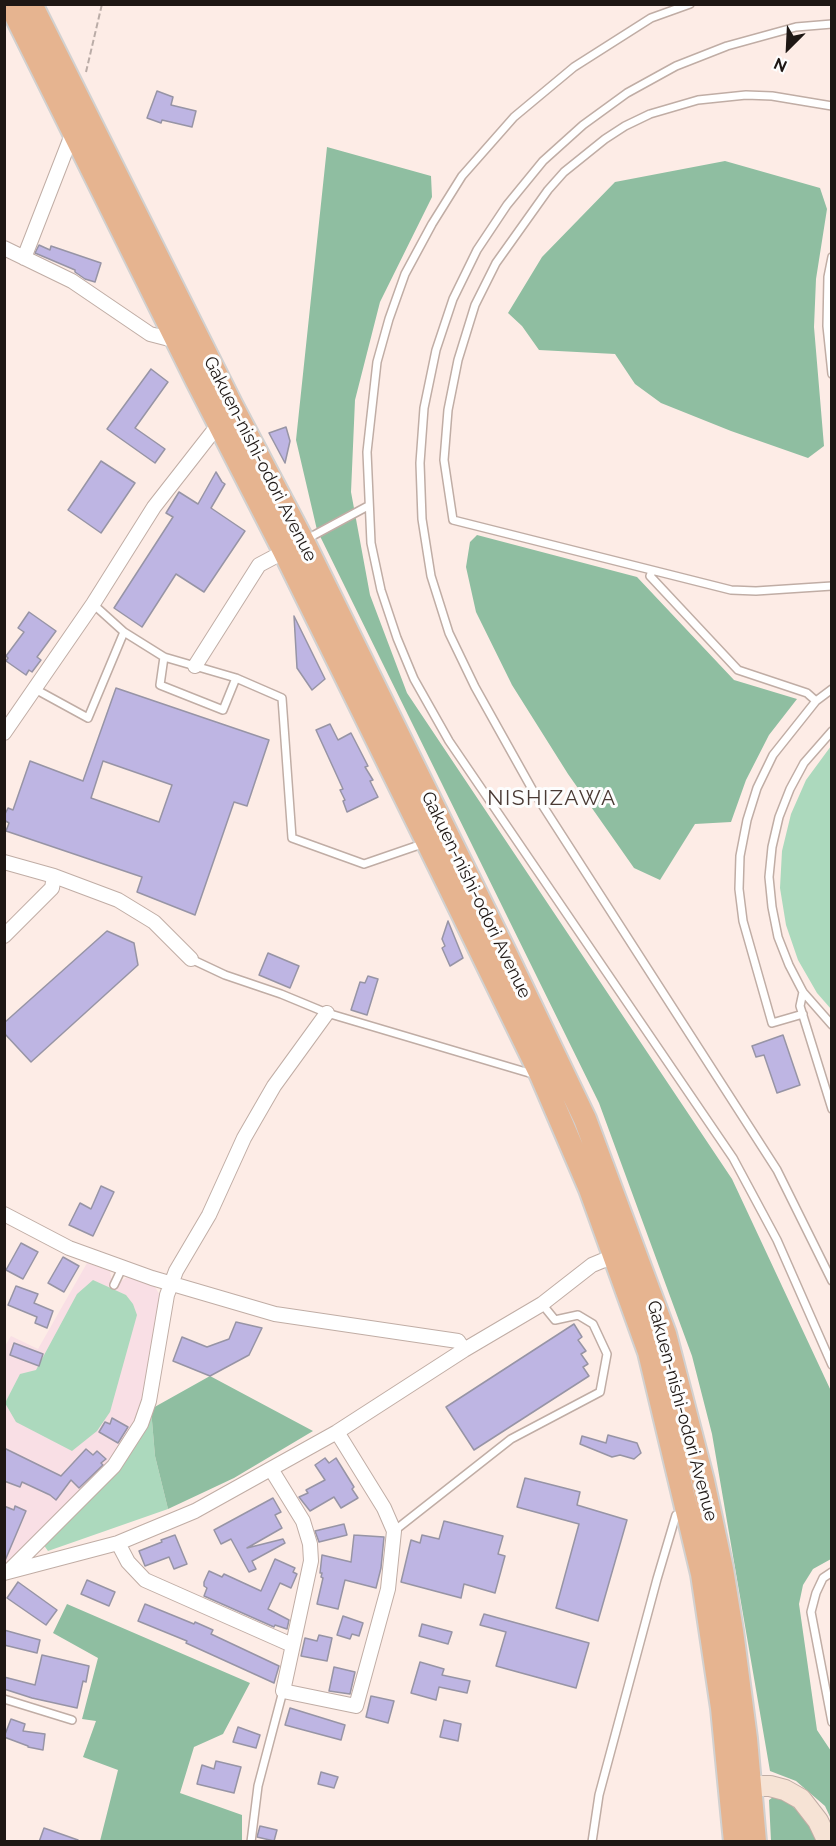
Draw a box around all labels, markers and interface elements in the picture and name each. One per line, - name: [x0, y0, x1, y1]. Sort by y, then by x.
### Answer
- north arrow: [758, 18, 818, 78]
- text: N: [771, 54, 790, 76]
- street label: Gakuen-nishi-odori Avenue: [199, 353, 321, 565]
- district label: NISHIZAWA: [487, 786, 617, 812]
- street label: Gakuen-nishi-odori Avenue: [416, 788, 536, 1002]
- street label: Gakuen-nishi-odori Avenue: [642, 1298, 722, 1524]

